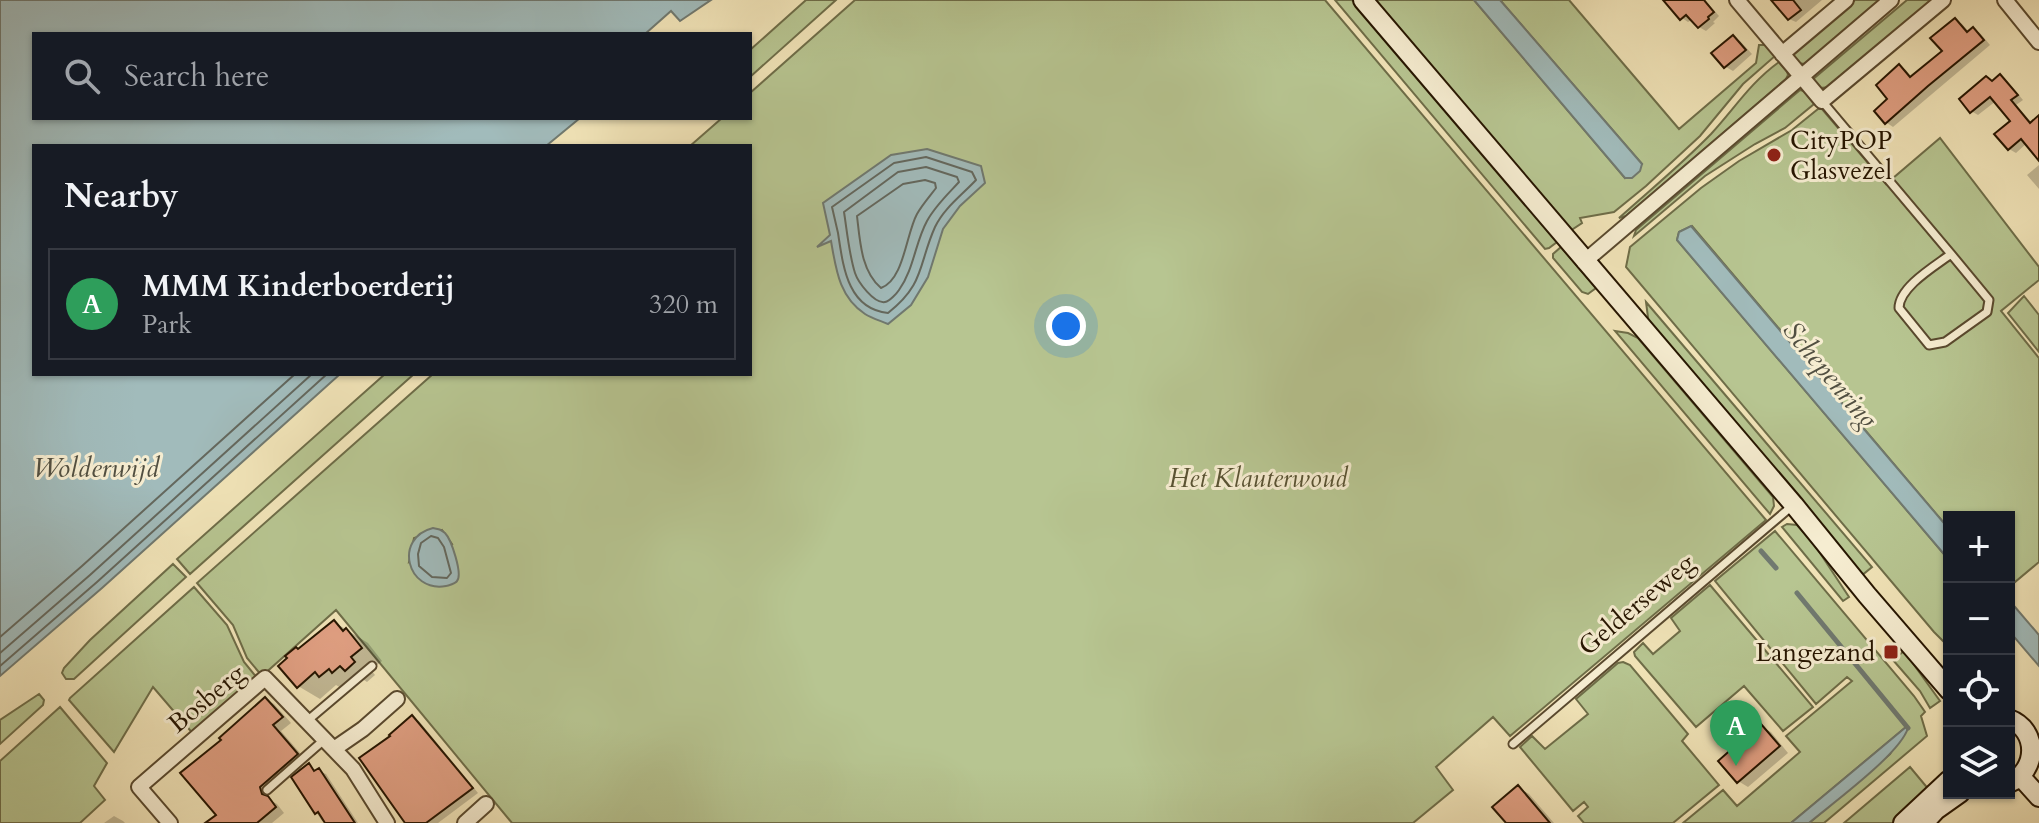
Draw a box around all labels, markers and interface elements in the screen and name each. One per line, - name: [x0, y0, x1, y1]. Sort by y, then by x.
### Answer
- search box: [32, 32, 752, 120]
- icon: search: [60, 54, 104, 98]
- text: Search here: [124, 56, 269, 97]
- place label: CityPOP Glasvezel: [1790, 123, 1893, 188]
- marker: CityPOP Glasvezel: [1765, 146, 1783, 164]
- text: Nearby: [64, 173, 179, 219]
- text: MMM Kinderboerderij: [142, 266, 455, 307]
- text: A: [82, 287, 102, 322]
- text: 320 m: [649, 287, 718, 322]
- your location: [1046, 306, 1086, 346]
- text: Park: [142, 307, 192, 342]
- water label: Schepenring: [1774, 313, 1887, 437]
- water label: Wolderwijd: [33, 449, 161, 487]
- park label: Het Klauterwoud: [1169, 461, 1349, 496]
- map controls: [1943, 511, 2015, 799]
- button: +: [1943, 511, 2015, 583]
- street label: Gelderseweg: [1571, 545, 1702, 663]
- button: −: [1943, 583, 2015, 655]
- place label: Langezand: [1755, 635, 1875, 670]
- marker: Langezand: [1882, 643, 1900, 661]
- button: locate: [1943, 655, 2015, 727]
- street label: Bosberg: [161, 656, 252, 741]
- pin: A: [1710, 700, 1762, 766]
- button: layers: [1943, 727, 2015, 799]

